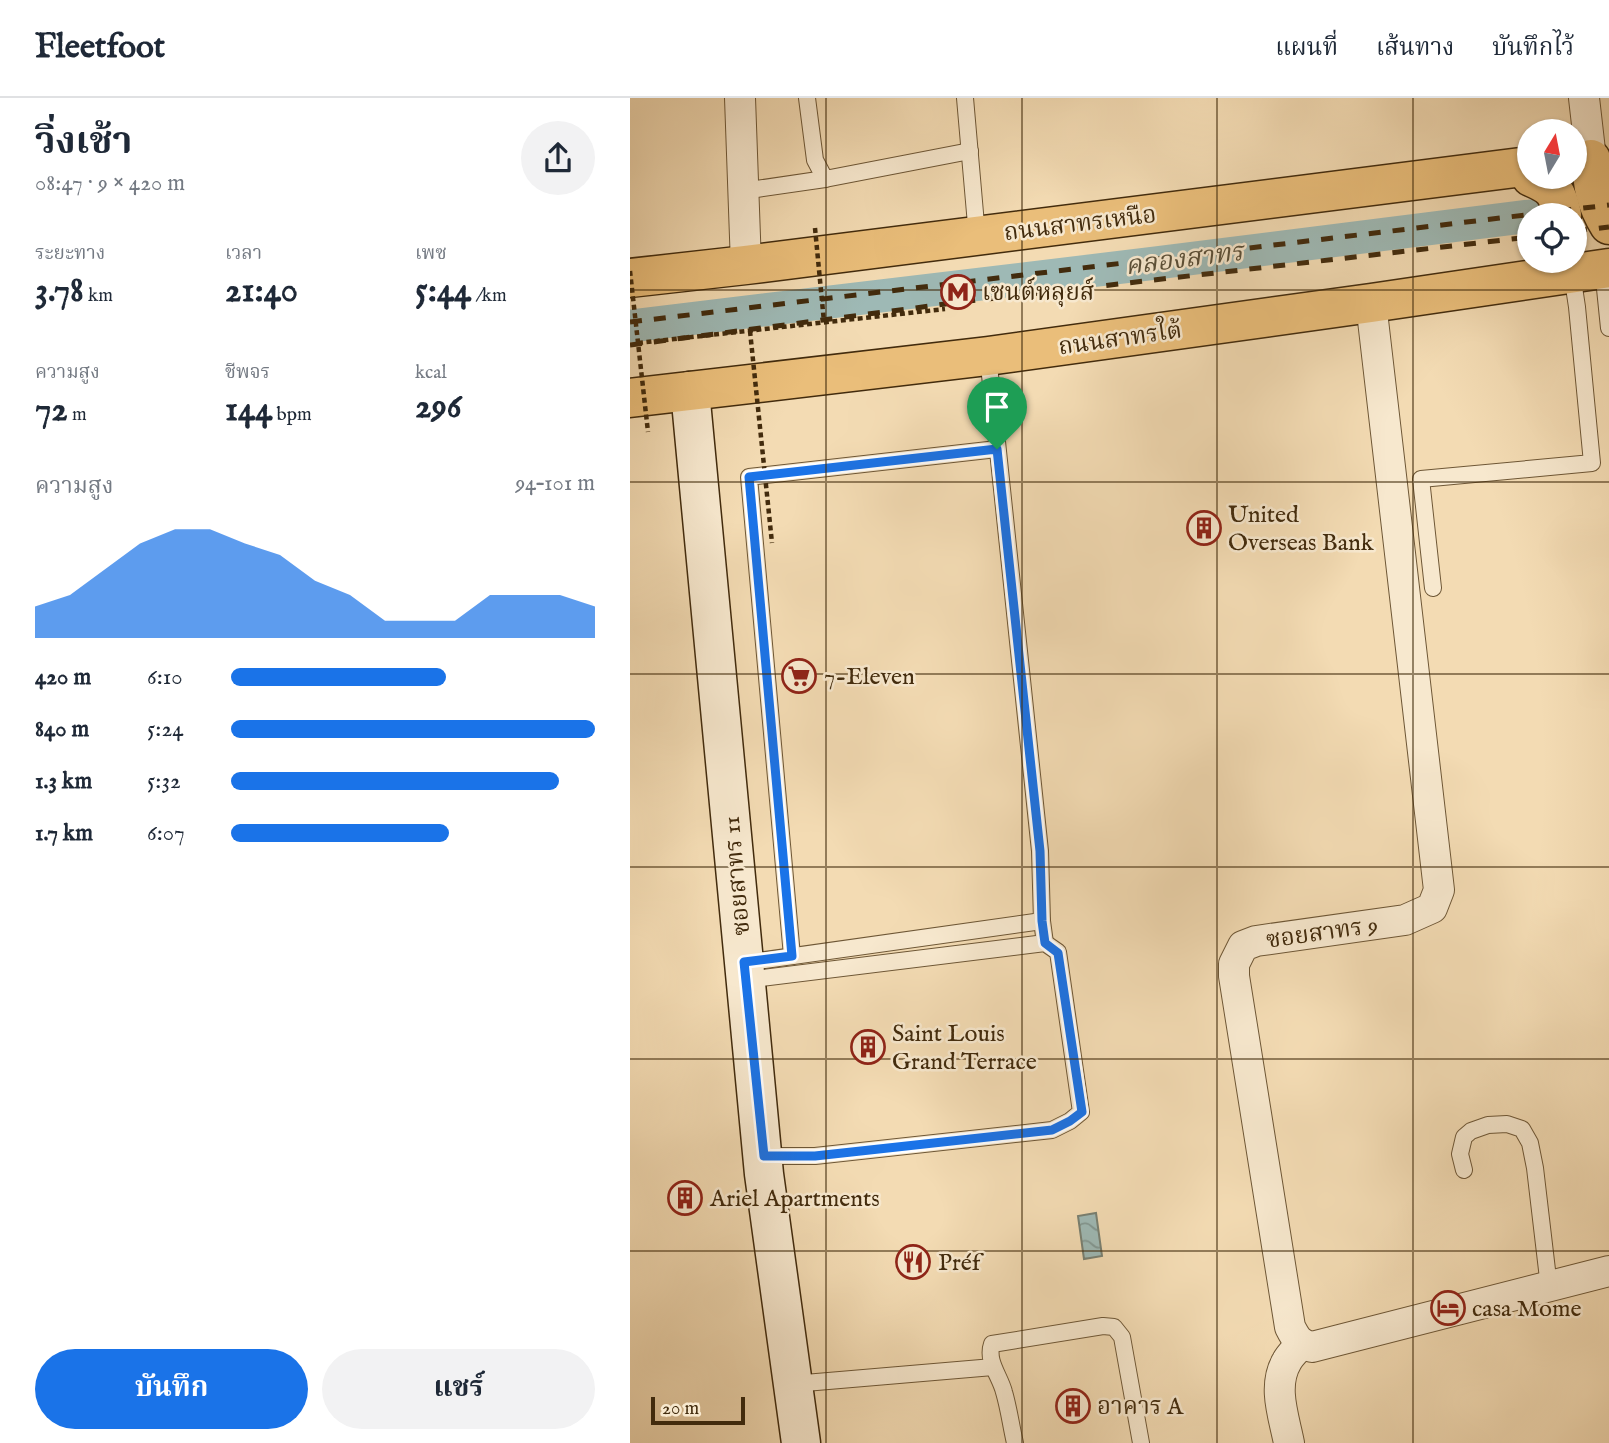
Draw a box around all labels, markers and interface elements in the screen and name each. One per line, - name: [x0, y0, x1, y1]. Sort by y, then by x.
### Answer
- text: Fleetfoot: [35, 27, 165, 69]
- text: แผนที่: [1275, 33, 1338, 64]
- text: เส้นทาง: [1376, 33, 1454, 64]
- text: บันทึกไว้: [1492, 33, 1574, 64]
- text: วิ่งเช้า: [35, 119, 132, 167]
- north arrow: [1517, 119, 1587, 189]
- map controls: [1517, 119, 1587, 273]
- button: share: [521, 121, 595, 195]
- text: 08:47 · 9 × 420 m: [35, 169, 185, 198]
- street label: ถนนสาทรเหนือ: [1002, 200, 1158, 249]
- button: locate: [1517, 203, 1587, 273]
- water label: คลองสาทร: [1123, 236, 1248, 283]
- text: ระยะทาง: [35, 242, 105, 266]
- text: เวลา: [225, 242, 262, 266]
- text: เพซ: [415, 242, 447, 266]
- text: 3.78: [35, 269, 84, 314]
- text: 21:40: [225, 269, 298, 314]
- text: 5:44: [415, 269, 471, 314]
- metro station icon: เซนต์หลุยส์: [939, 273, 977, 311]
- place label: เซนต์หลุยส์: [982, 276, 1094, 309]
- text: km: [84, 284, 113, 308]
- text: /km: [471, 284, 507, 308]
- street label: ถนนสาทรใต้: [1056, 312, 1184, 363]
- text: ความสูง: [35, 361, 100, 385]
- text: ชีพจร: [225, 361, 270, 385]
- text: kcal: [415, 361, 447, 385]
- pin: [967, 377, 1027, 449]
- text: 296: [415, 385, 461, 430]
- text: 72: [35, 388, 68, 433]
- text: 144: [225, 388, 272, 433]
- icon: arrive: [978, 388, 1016, 426]
- text: m: [68, 403, 87, 427]
- text: bpm: [272, 403, 312, 427]
- text: 94–101 m: [515, 469, 595, 498]
- text: ความสูง: [35, 472, 113, 501]
- place label: United Overseas Bank: [1228, 500, 1374, 559]
- building icon: United Overseas Bank: [1185, 509, 1223, 547]
- supermarket icon: 7-Eleven: [780, 657, 818, 695]
- place label: 7-Eleven: [824, 662, 915, 693]
- text: 420 m: [35, 663, 91, 692]
- text: 6:10: [147, 663, 183, 692]
- text: 840 m: [35, 715, 89, 744]
- text: 5:24: [147, 715, 183, 744]
- text: 1.3 km: [35, 767, 92, 796]
- text: 5:32: [147, 767, 181, 796]
- street label: ซอยสาทร 11: [717, 815, 758, 937]
- text: 1.7 km: [35, 819, 93, 848]
- text: 6:07: [147, 819, 185, 848]
- street label: ซอยสาทร 9: [1264, 910, 1380, 957]
- place label: Saint Louis Grand Terrace: [892, 1019, 1037, 1078]
- building icon: Saint Louis Grand Terrace: [849, 1028, 887, 1066]
- building icon: Ariel Apartments: [666, 1179, 704, 1217]
- place label: Ariel Apartments: [709, 1184, 880, 1215]
- restaurant icon: Préf: [894, 1243, 932, 1281]
- place label: Préf: [938, 1248, 985, 1279]
- hotel icon: casa Mome: [1429, 1289, 1467, 1327]
- place label: casa Mome: [1472, 1294, 1581, 1325]
- button: บันทึก: [35, 1349, 308, 1429]
- button: แชร์: [322, 1349, 595, 1429]
- building icon: อาคาร A: [1054, 1387, 1092, 1425]
- place label: อาคาร A: [1097, 1392, 1184, 1423]
- scale bar: [651, 1394, 746, 1426]
- text: 20 m: [662, 1397, 699, 1421]

